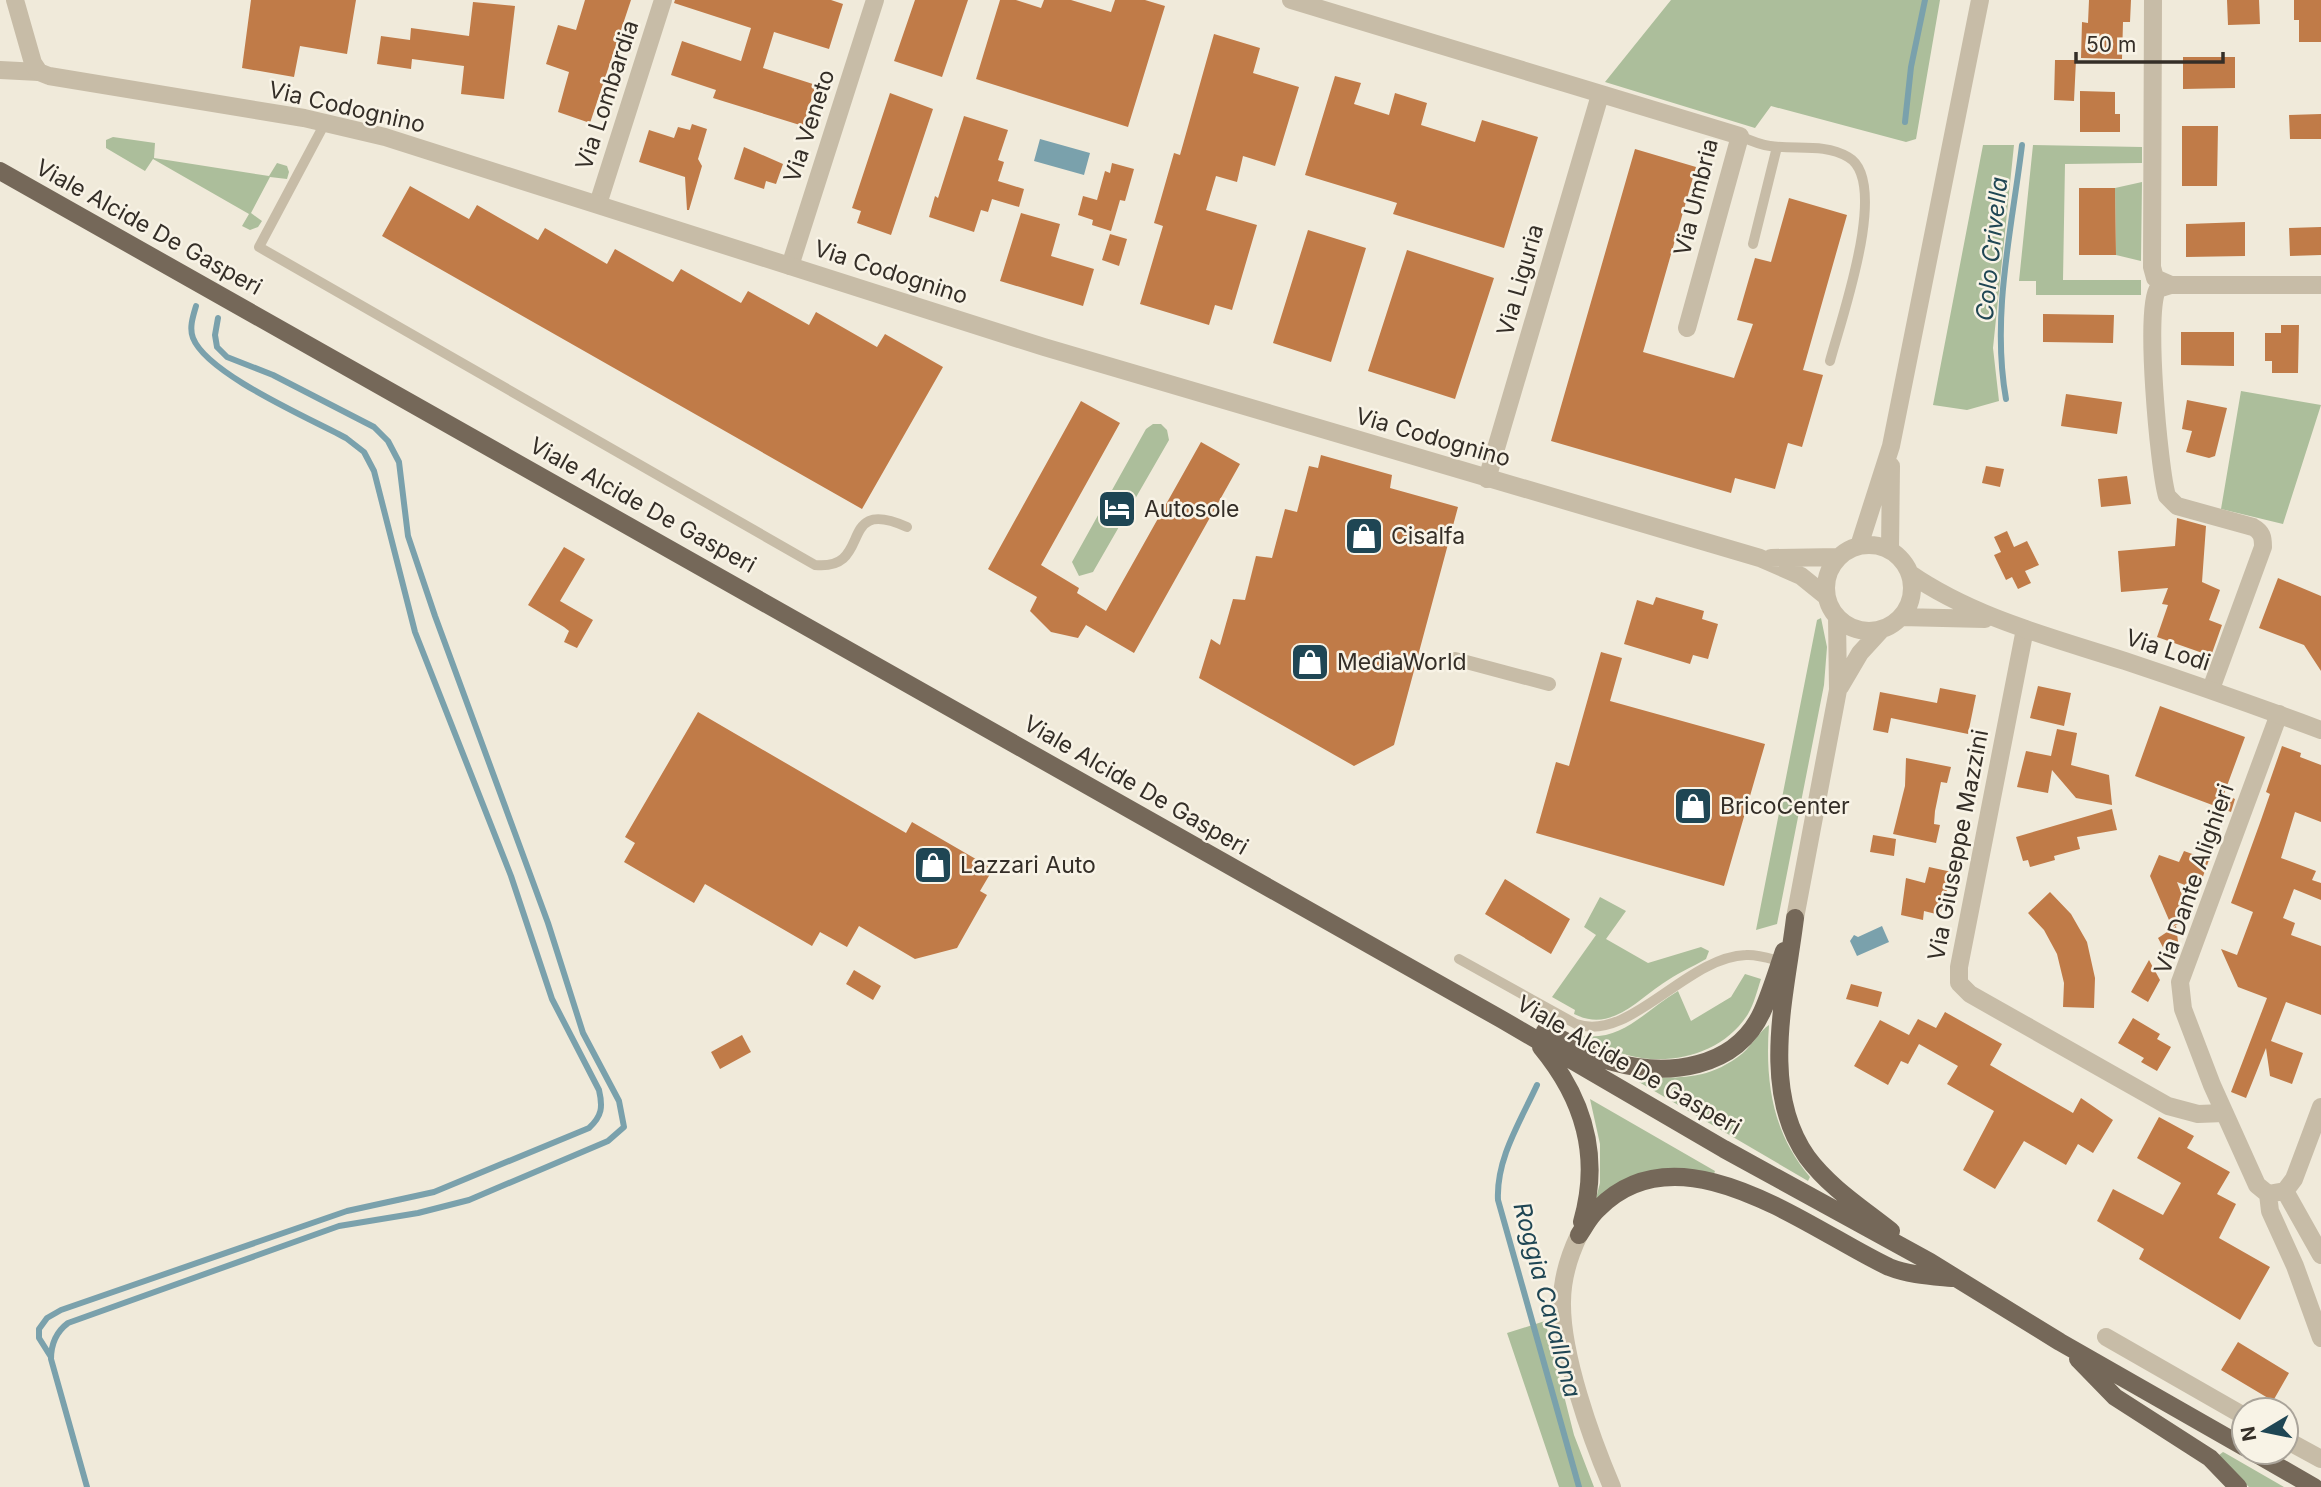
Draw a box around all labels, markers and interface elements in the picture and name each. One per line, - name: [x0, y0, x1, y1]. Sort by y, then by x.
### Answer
- street label: Via Lombardia: [570, 17, 644, 173]
- scale bar: [2076, 21, 2223, 65]
- text: 50 m: [2086, 32, 2136, 57]
- street label: Via Veneto: [778, 66, 840, 186]
- street label: Via Codognino: [266, 75, 428, 139]
- street label: Via Umbria: [1668, 136, 1724, 258]
- street label: Viale Alcide De Gasperi: [31, 153, 267, 301]
- water label: Colo Crivella: [1970, 175, 2013, 322]
- street label: Via Liguria: [1491, 221, 1549, 339]
- street label: Via Codognino: [811, 234, 971, 310]
- street label: Via Codognino: [1352, 401, 1514, 473]
- street label: Viale Alcide De Gasperi: [525, 431, 761, 579]
- hotel icon: Autosole: [1096, 488, 1138, 530]
- place label: Autosole: [1144, 495, 1239, 523]
- shop icon: Cisalfa: [1343, 515, 1385, 557]
- place label: Cisalfa: [1391, 522, 1465, 550]
- street label: Via Lodi: [2122, 623, 2214, 677]
- shop icon: MediaWorld: [1289, 641, 1331, 683]
- place label: MediaWorld: [1337, 648, 1467, 676]
- street label: Viale Alcide De Gasperi: [1019, 709, 1253, 861]
- street label: Via Giuseppe Mazzini: [1922, 727, 1994, 963]
- street label: Via Dante Alighieri: [2148, 780, 2240, 978]
- shop icon: BricoCenter: [1672, 785, 1714, 827]
- place label: BricoCenter: [1720, 792, 1850, 820]
- shop icon: Lazzari Auto: [912, 844, 954, 886]
- place label: Lazzari Auto: [960, 851, 1096, 879]
- street label: Viale Alcide De Gasperi: [1512, 989, 1746, 1141]
- water label: Roggia Cavallona: [1507, 1199, 1587, 1401]
- north arrow: [2230, 1396, 2300, 1466]
- text: N: [2236, 1425, 2261, 1443]

